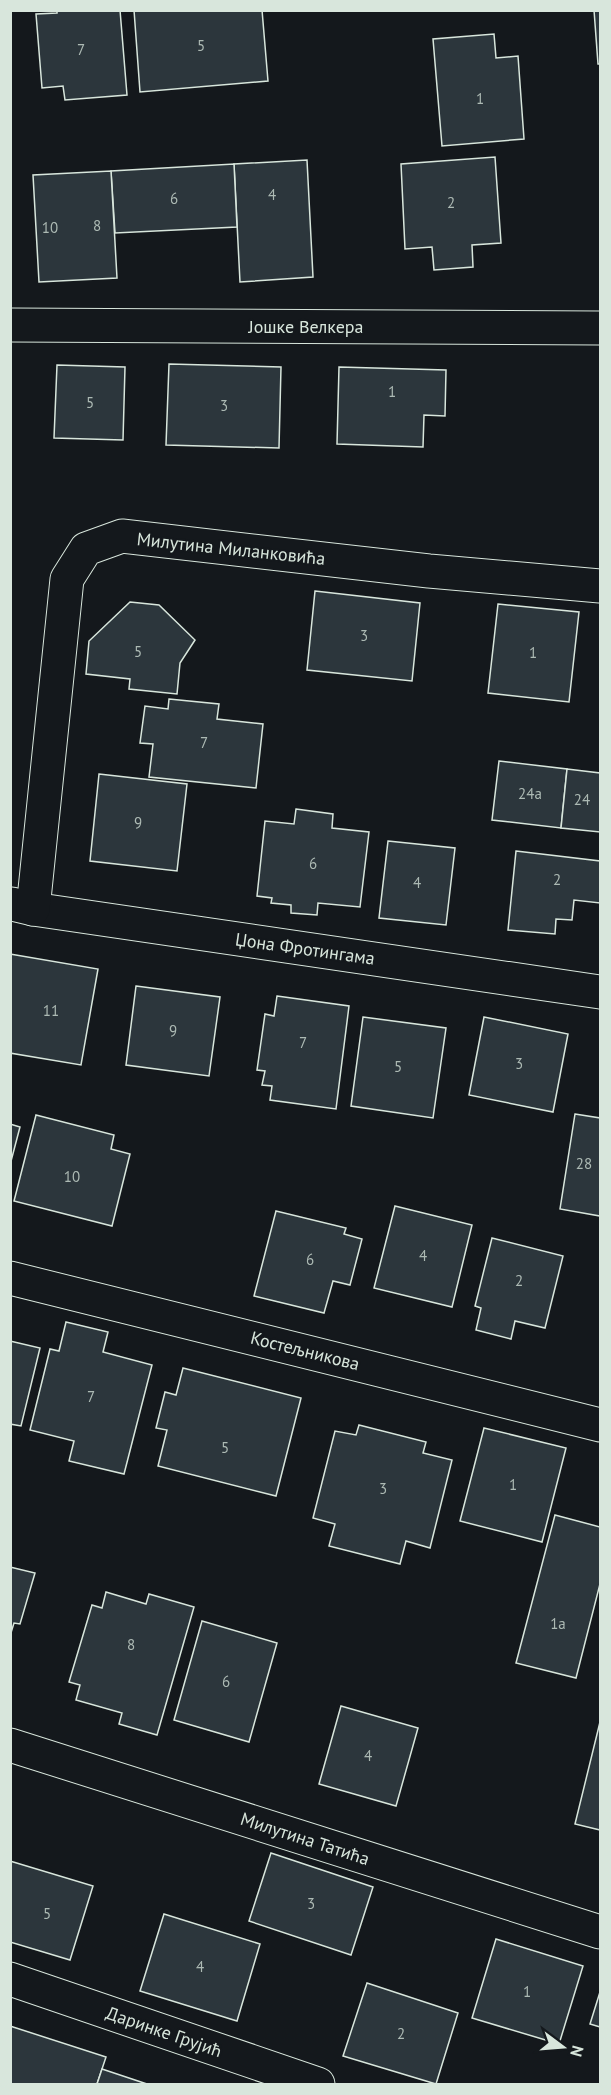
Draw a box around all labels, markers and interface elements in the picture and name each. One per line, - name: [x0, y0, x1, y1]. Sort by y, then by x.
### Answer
- house number: 5: [197, 36, 205, 55]
- house number: 7: [77, 40, 85, 59]
- house number: 1: [476, 89, 484, 108]
- house number: 4: [268, 185, 276, 204]
- house number: 6: [170, 189, 178, 208]
- house number: 2: [447, 193, 455, 212]
- house number: 8: [93, 216, 101, 235]
- house number: 10: [42, 218, 58, 237]
- street label: Јошке Велкера: [247, 315, 364, 338]
- house number: 1: [388, 382, 396, 401]
- house number: 5: [86, 393, 94, 412]
- house number: 3: [220, 396, 228, 415]
- street label: Милутина Миланковића: [136, 527, 326, 570]
- house number: 3: [360, 626, 368, 645]
- house number: 5: [134, 642, 142, 661]
- house number: 1: [529, 643, 537, 662]
- house number: 7: [200, 733, 208, 752]
- house number: 24a: [518, 784, 542, 803]
- house number: 24: [574, 790, 590, 809]
- house number: 9: [134, 813, 142, 832]
- house number: 6: [309, 854, 317, 873]
- house number: 2: [553, 870, 561, 889]
- house number: 4: [413, 873, 421, 892]
- street label: Џона Фротингама: [234, 927, 376, 970]
- house number: 11: [43, 1001, 59, 1020]
- house number: 9: [169, 1021, 177, 1040]
- house number: 7: [299, 1033, 307, 1052]
- house number: 3: [515, 1054, 523, 1073]
- house number: 5: [394, 1057, 402, 1076]
- house number: 28: [576, 1154, 592, 1173]
- house number: 10: [64, 1167, 80, 1186]
- house number: 4: [419, 1246, 427, 1265]
- house number: 6: [306, 1250, 314, 1269]
- house number: 2: [515, 1271, 523, 1290]
- street label: Костељникова: [248, 1326, 362, 1375]
- house number: 7: [87, 1387, 95, 1406]
- house number: 5: [221, 1438, 229, 1457]
- house number: 1: [509, 1475, 517, 1494]
- house number: 3: [379, 1479, 387, 1498]
- house number: 1a: [550, 1614, 566, 1633]
- house number: 8: [127, 1635, 135, 1654]
- house number: 6: [222, 1672, 230, 1691]
- house number: 4: [364, 1746, 372, 1765]
- street label: Милутина Татића: [238, 1807, 372, 1870]
- house number: 3: [307, 1894, 315, 1913]
- house number: 5: [43, 1904, 51, 1923]
- house number: 4: [196, 1957, 204, 1976]
- house number: 1: [523, 1982, 531, 2001]
- street label: Даринке Грујић: [103, 2001, 225, 2062]
- north arrow: [533, 2017, 593, 2077]
- house number: 2: [397, 2024, 405, 2043]
- text: N: [566, 2043, 588, 2059]

